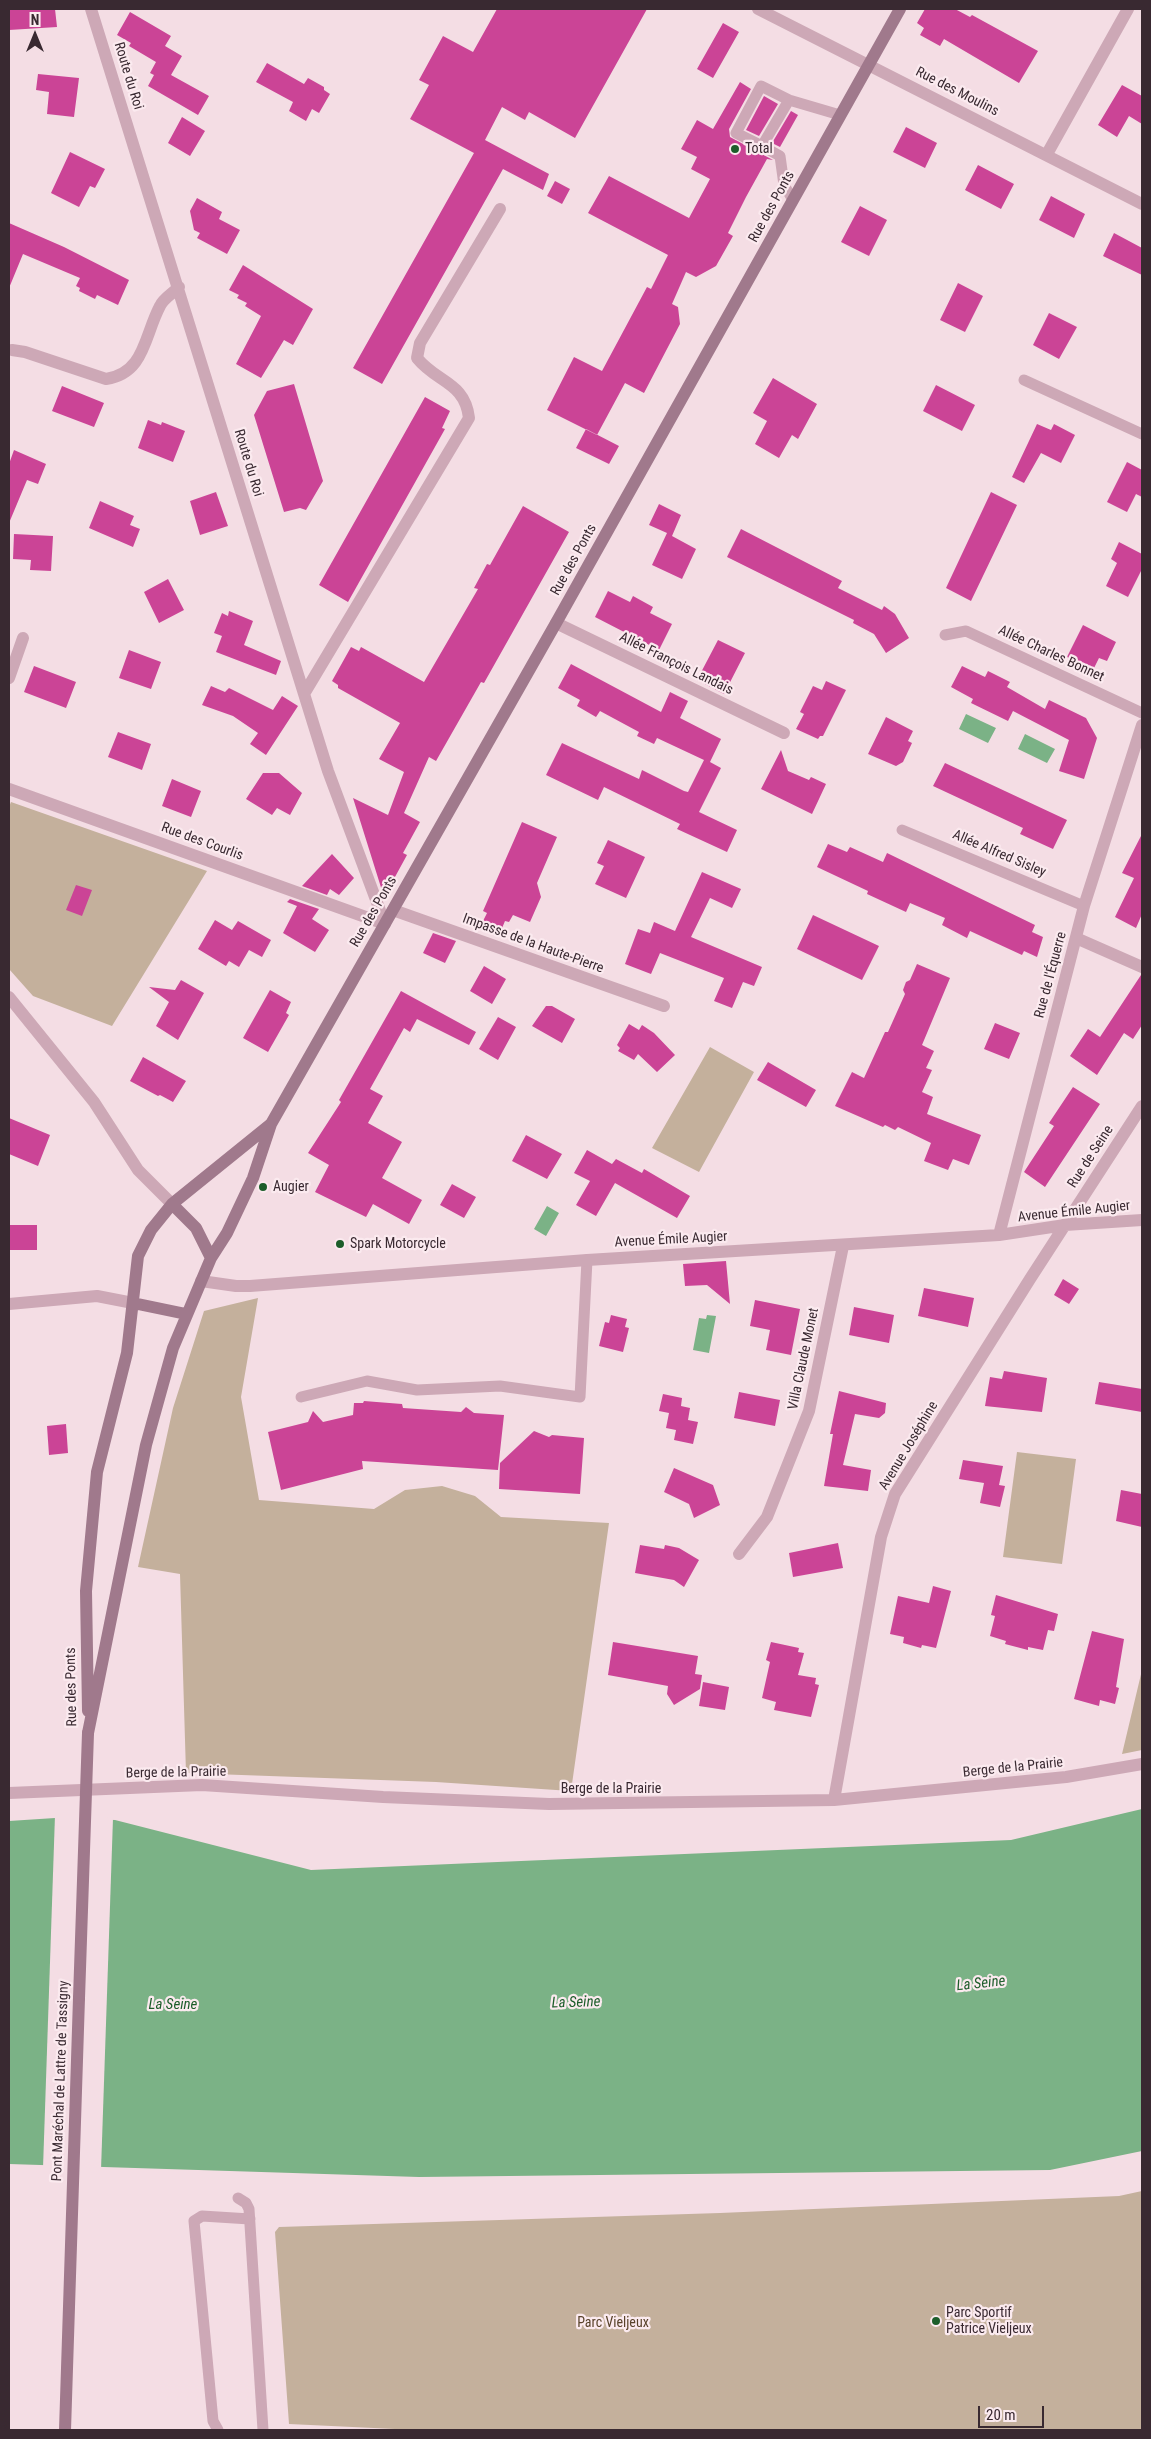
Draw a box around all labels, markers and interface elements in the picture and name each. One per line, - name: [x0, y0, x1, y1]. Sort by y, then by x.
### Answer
- north arrow: [10, 10, 60, 60]
- text: N: [31, 12, 39, 28]
- street label: Route du Roi: [110, 40, 146, 112]
- street label: Rue des Moulins: [913, 64, 1001, 120]
- place label: Total: [745, 141, 773, 157]
- marker: Total: [729, 143, 741, 155]
- street label: Rue des Ponts: [745, 168, 799, 246]
- street label: Route du Roi: [230, 427, 266, 499]
- street label: Rue des Ponts: [547, 521, 601, 599]
- street label: Allée Charles Bonnet: [995, 622, 1107, 686]
- street label: Allée François Landais: [616, 629, 736, 699]
- street label: Rue des Courlis: [159, 819, 245, 865]
- street label: Allée Alfred Sisley: [950, 827, 1048, 881]
- street label: Rue des Ponts: [347, 874, 401, 950]
- street label: Impasse de la Haute-Pierre: [460, 911, 606, 977]
- street label: Rue de l'Équerre: [1031, 930, 1071, 1020]
- street label: Rue de Seine: [1065, 1123, 1117, 1191]
- place label: Augier: [273, 1179, 309, 1195]
- marker: Augier: [257, 1181, 269, 1193]
- street label: Avenue Émile Augier: [1017, 1198, 1131, 1226]
- street label: Avenue Émile Augier: [614, 1229, 728, 1251]
- place label: Spark Motorcycle: [350, 1236, 446, 1252]
- marker: Spark Motorcycle: [334, 1238, 346, 1250]
- street label: Villa Claude Monet: [785, 1306, 823, 1412]
- street label: Avenue Joséphine: [876, 1399, 942, 1493]
- street label: Rue des Ponts: [63, 1647, 81, 1727]
- street label: Berge de la Prairie: [962, 1754, 1064, 1782]
- street label: Berge de la Prairie: [126, 1764, 226, 1782]
- street label: Berge de la Prairie: [561, 1781, 661, 1797]
- water label: La Seine: [956, 1972, 1006, 1996]
- street label: Pont Maréchal de Lattre de Tassigny: [49, 1980, 73, 2182]
- water label: La Seine: [551, 1993, 601, 2013]
- water label: La Seine: [149, 1996, 197, 2014]
- place label: Parc Sportif Patrice Vieljeux: [946, 2305, 1032, 2338]
- park label: Parc Vieljeux: [577, 2315, 649, 2331]
- marker: Parc Sportif Patrice Vieljeux: [930, 2315, 942, 2327]
- scale bar: [981, 2396, 1047, 2428]
- text: 20 m: [986, 2406, 1016, 2424]

